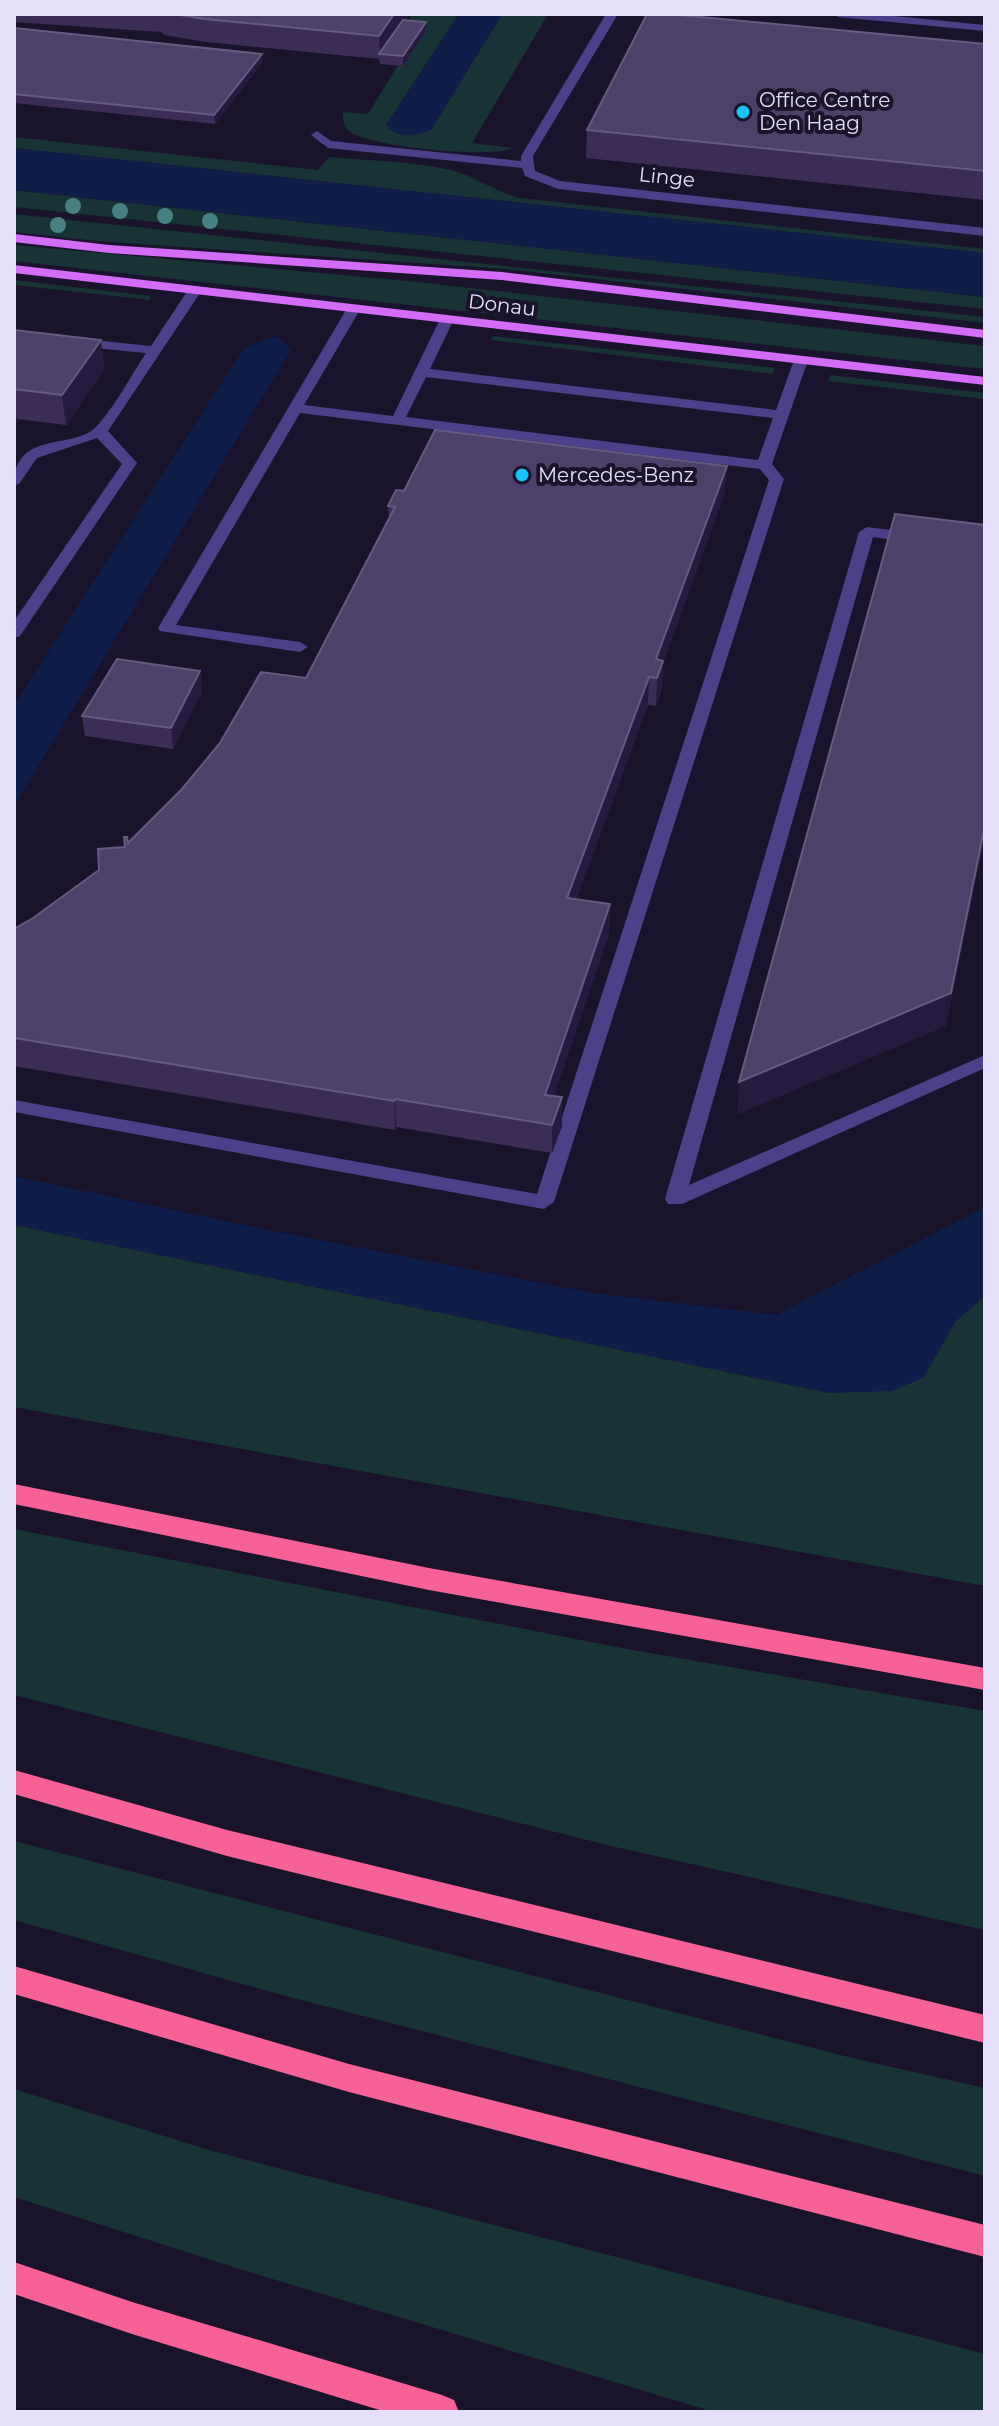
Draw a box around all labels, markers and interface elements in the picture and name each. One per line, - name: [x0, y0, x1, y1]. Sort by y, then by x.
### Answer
- place label: Office Centre Den Haag: [759, 88, 890, 135]
- marker: Office Centre Den Haag: [734, 103, 752, 121]
- street label: Linge: [638, 162, 696, 192]
- street label: Donau: [467, 289, 537, 321]
- place label: Mercedes-Benz: [538, 463, 694, 487]
- marker: Mercedes-Benz: [513, 466, 531, 484]

